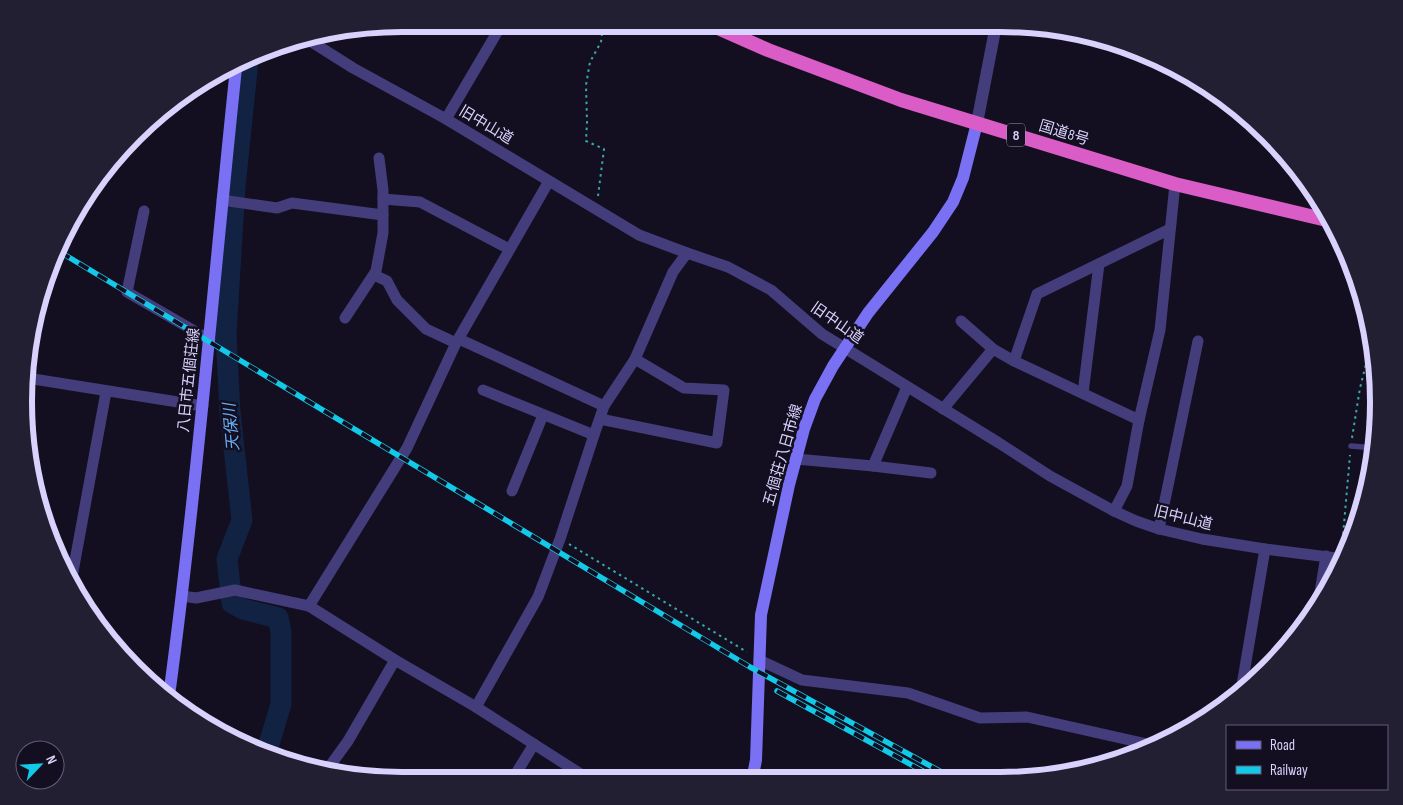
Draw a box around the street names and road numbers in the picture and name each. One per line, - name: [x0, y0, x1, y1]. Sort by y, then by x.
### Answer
- street label: 旧中山道: [455, 101, 517, 149]
- street label: 国道8号: [1037, 116, 1091, 150]
- road number: 8: [1007, 124, 1025, 146]
- street label: 旧中山道: [807, 298, 867, 348]
- street label: 八日市五個荘線: [174, 327, 204, 433]
- street label: 五個荘八日市線: [759, 402, 807, 508]
- street label: 旧中山道: [1152, 502, 1214, 534]

